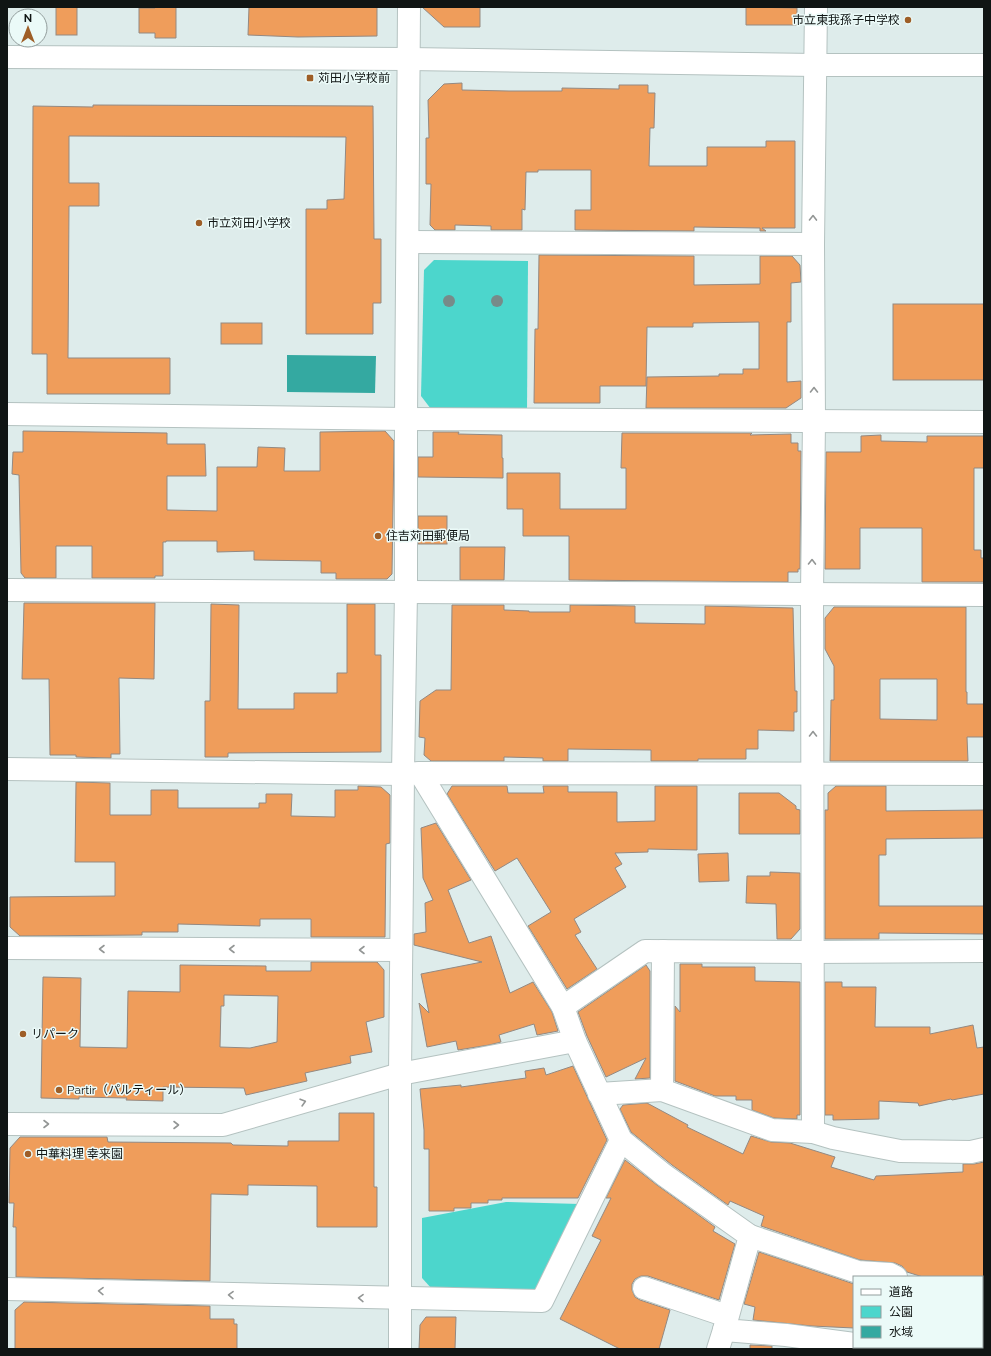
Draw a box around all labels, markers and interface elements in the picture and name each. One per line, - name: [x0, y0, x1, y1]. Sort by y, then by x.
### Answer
- north arrow: [8, 8, 48, 48]
- text: N: [24, 12, 32, 25]
- place label: 市立東我孫子中学校: [792, 13, 900, 27]
- marker: 市立東我孫子中学校: [903, 15, 913, 25]
- place label: 苅田小学校前: [318, 71, 390, 85]
- marker: 苅田小学校前: [305, 73, 315, 83]
- one-way arrow: [809, 215, 817, 221]
- place label: 市立苅田小学校: [207, 216, 291, 230]
- marker: 市立苅田小学校: [194, 218, 204, 228]
- one-way arrow: [810, 387, 818, 393]
- place label: 住吉苅田郵便局: [386, 529, 470, 543]
- marker: 住吉苅田郵便局: [373, 531, 383, 541]
- one-way arrow: [808, 559, 816, 565]
- one-way arrow: [809, 731, 817, 737]
- one-way arrow: [99, 945, 105, 953]
- one-way arrow: [229, 945, 235, 953]
- one-way arrow: [359, 946, 365, 954]
- place label: リパーク: [31, 1027, 79, 1041]
- marker: リパーク: [18, 1029, 28, 1039]
- place label: Partir（パルティール）: [67, 1083, 191, 1097]
- marker: Partir（パルティール）: [54, 1085, 64, 1095]
- one-way arrow: [299, 1098, 306, 1107]
- one-way arrow: [43, 1120, 49, 1128]
- one-way arrow: [173, 1121, 179, 1129]
- place label: 中華料理 幸来園: [36, 1147, 123, 1161]
- marker: 中華料理 幸来園: [23, 1149, 33, 1159]
- legend: [853, 1276, 983, 1348]
- text: 道路: [889, 1285, 913, 1299]
- one-way arrow: [98, 1287, 104, 1295]
- one-way arrow: [228, 1290, 234, 1299]
- one-way arrow: [358, 1294, 364, 1302]
- text: 公園: [889, 1305, 913, 1319]
- text: 水域: [889, 1325, 913, 1339]

